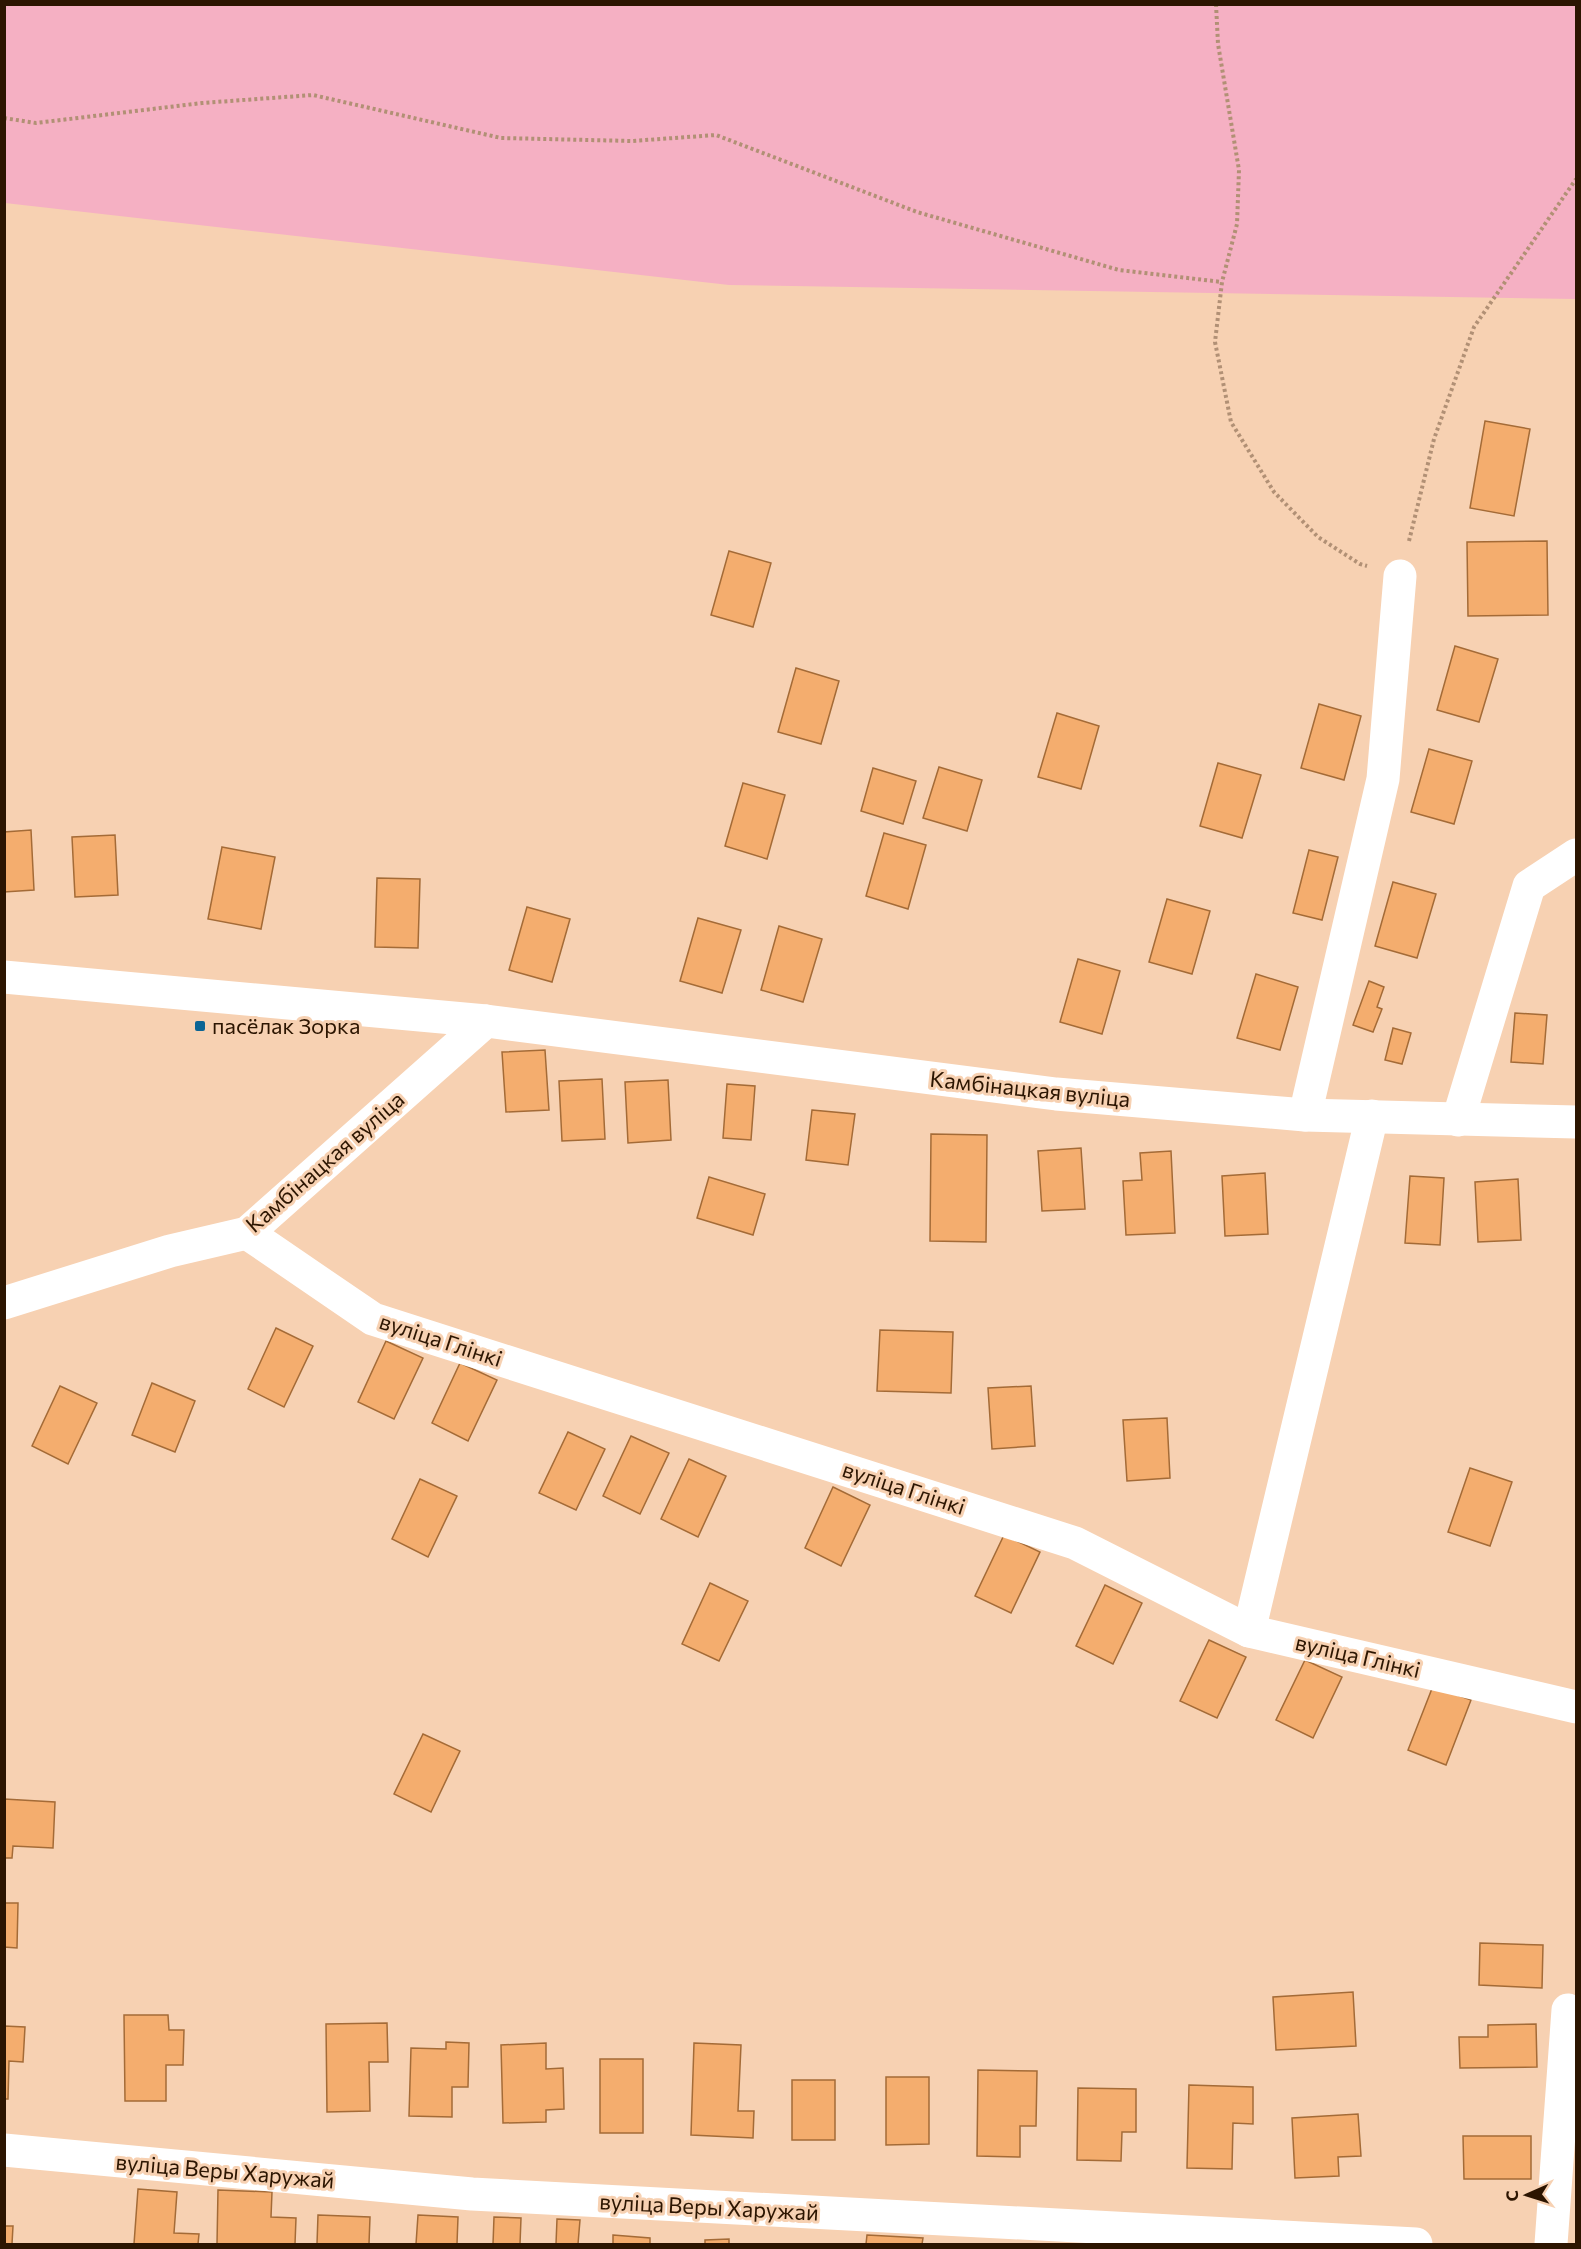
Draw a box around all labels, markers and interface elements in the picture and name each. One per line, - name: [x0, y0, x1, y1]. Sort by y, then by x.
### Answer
- place label: пасёлак Зорка: [212, 1012, 360, 1039]
- marker: пасёлак Зорка: [193, 1019, 207, 1033]
- street label: Камбінацкая вуліца: [929, 1065, 1132, 1112]
- street label: Камбінацкая вуліца: [240, 1085, 410, 1238]
- street label: вуліца Глінкі: [376, 1307, 506, 1372]
- street label: вуліца Глінкі: [839, 1455, 969, 1520]
- street label: вуліца Глінкі: [1293, 1628, 1423, 1683]
- street label: вуліца Веры Харужай: [114, 2147, 336, 2194]
- north arrow: [1497, 2165, 1557, 2225]
- street label: вуліца Веры Харужай: [599, 2187, 819, 2226]
- text: С: [1502, 2190, 1521, 2202]

